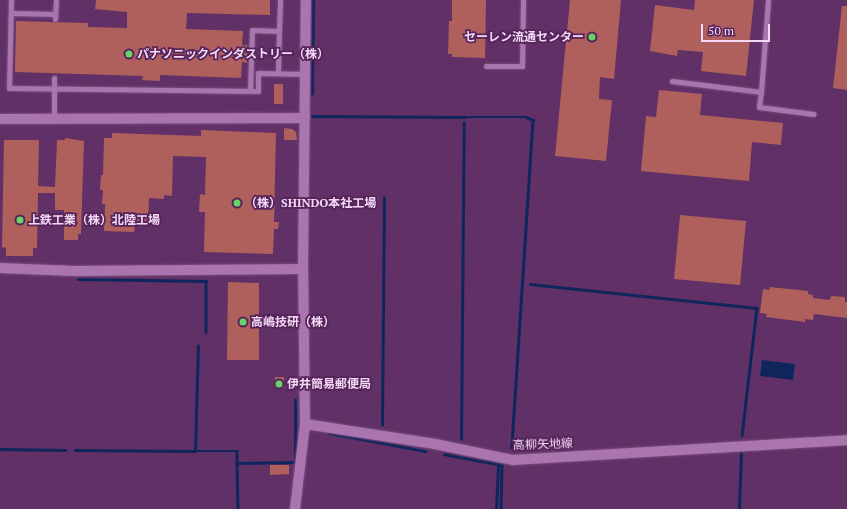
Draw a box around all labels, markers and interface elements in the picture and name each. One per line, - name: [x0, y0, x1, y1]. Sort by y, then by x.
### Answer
- scale bar: [703, 16, 772, 42]
- text: 50 m: [708, 23, 734, 38]
- place label: セーレン流通センター: [464, 30, 584, 44]
- marker: セーレン流通センター: [587, 32, 597, 42]
- place label: パナソニックインダストリー（株）: [137, 47, 329, 61]
- marker: パナソニックインダストリー（株）: [124, 49, 134, 59]
- place label: （株）SHINDO本社工場: [245, 196, 376, 210]
- marker: （株）SHINDO本社工場: [232, 198, 242, 208]
- place label: 上鉄工業（株）北陸工場: [28, 213, 160, 227]
- marker: 上鉄工業（株）北陸工場: [15, 215, 25, 225]
- place label: 高嶋技研（株）: [251, 315, 335, 329]
- marker: 高嶋技研（株）: [238, 317, 248, 327]
- place label: 伊井簡易郵便局: [287, 377, 371, 391]
- marker: 伊井簡易郵便局: [274, 379, 284, 389]
- street label: 高柳矢地線: [513, 436, 573, 452]

